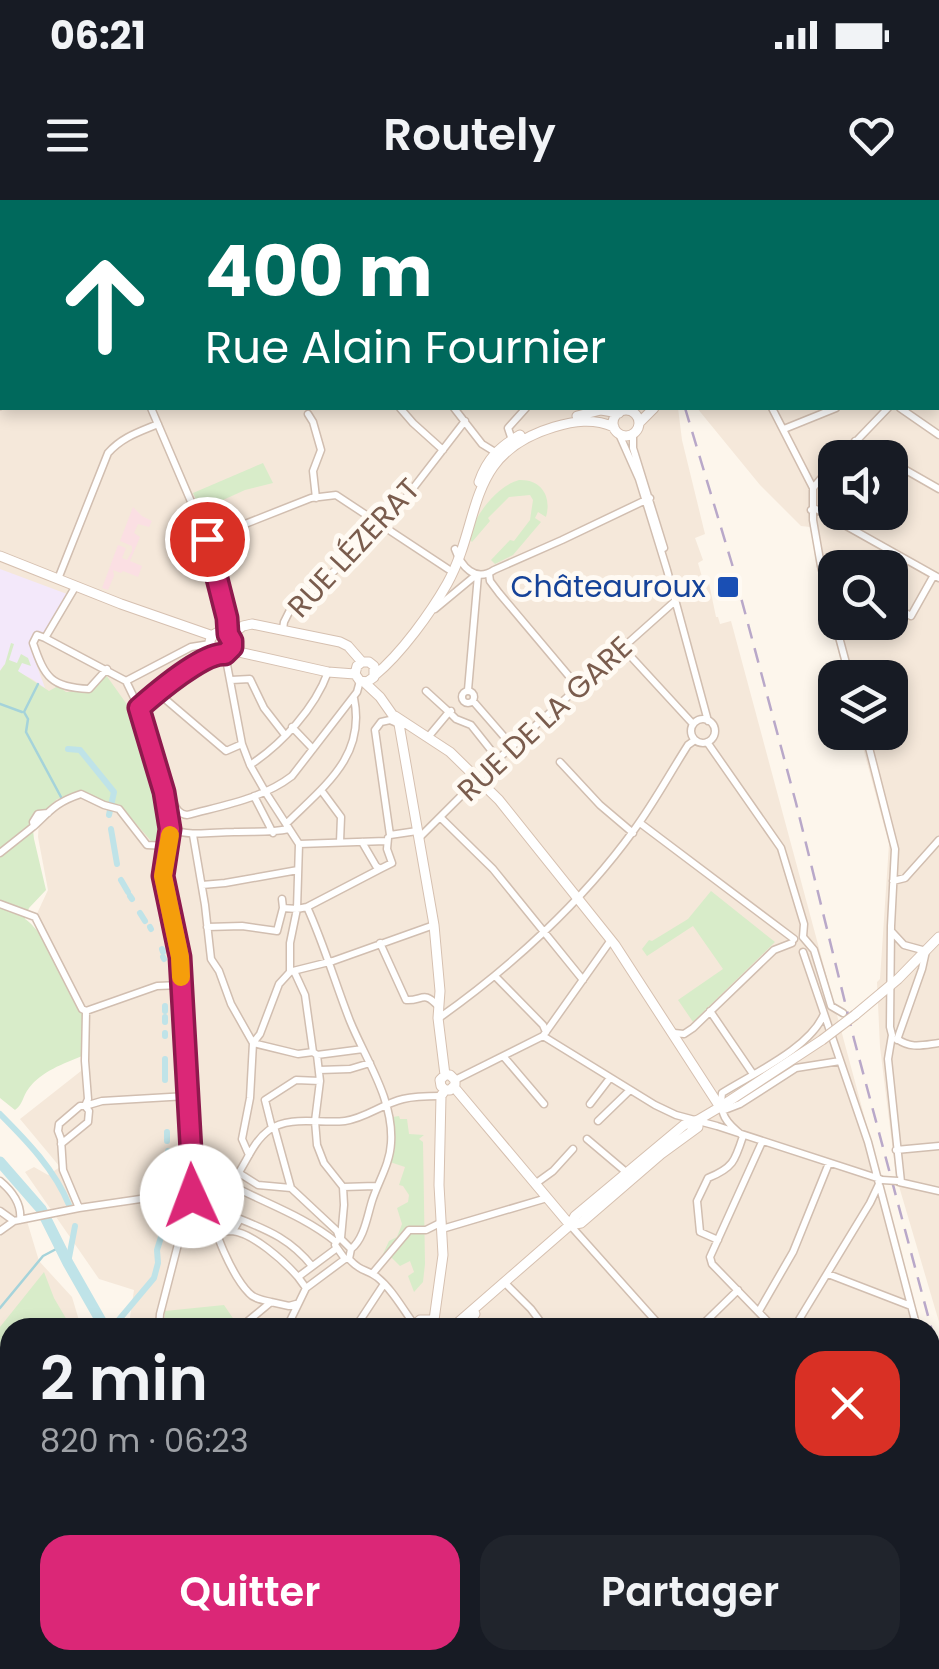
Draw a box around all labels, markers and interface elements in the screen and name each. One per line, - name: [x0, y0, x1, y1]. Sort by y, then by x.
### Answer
- text: 06:21: [50, 9, 146, 62]
- text: Routely: [383, 103, 556, 166]
- icon: menu: [40, 108, 95, 163]
- icon: heart: [844, 108, 899, 163]
- text: 400 m: [205, 222, 433, 321]
- icon: ahead: [40, 240, 170, 370]
- text: Rue Alain Fournier: [205, 316, 606, 379]
- map controls: [818, 440, 908, 750]
- button: sound: [818, 440, 908, 530]
- street label: RUE LÉZERAT: [278, 468, 430, 627]
- pin: [165, 497, 250, 582]
- icon: arrive: [180, 512, 235, 567]
- button: search: [818, 550, 908, 640]
- place label: Châteauroux: [510, 565, 706, 608]
- marker: Châteauroux: [715, 574, 741, 600]
- street label: RUE DE LA GARE: [448, 626, 642, 811]
- button: layers: [818, 660, 908, 750]
- position arrow: [140, 1144, 244, 1248]
- text: 2 min: [40, 1337, 208, 1421]
- button: close: [795, 1351, 900, 1456]
- text: 820 m · 06:23: [40, 1418, 249, 1463]
- button: Quitter: [40, 1535, 460, 1650]
- button: Partager: [480, 1535, 900, 1650]

